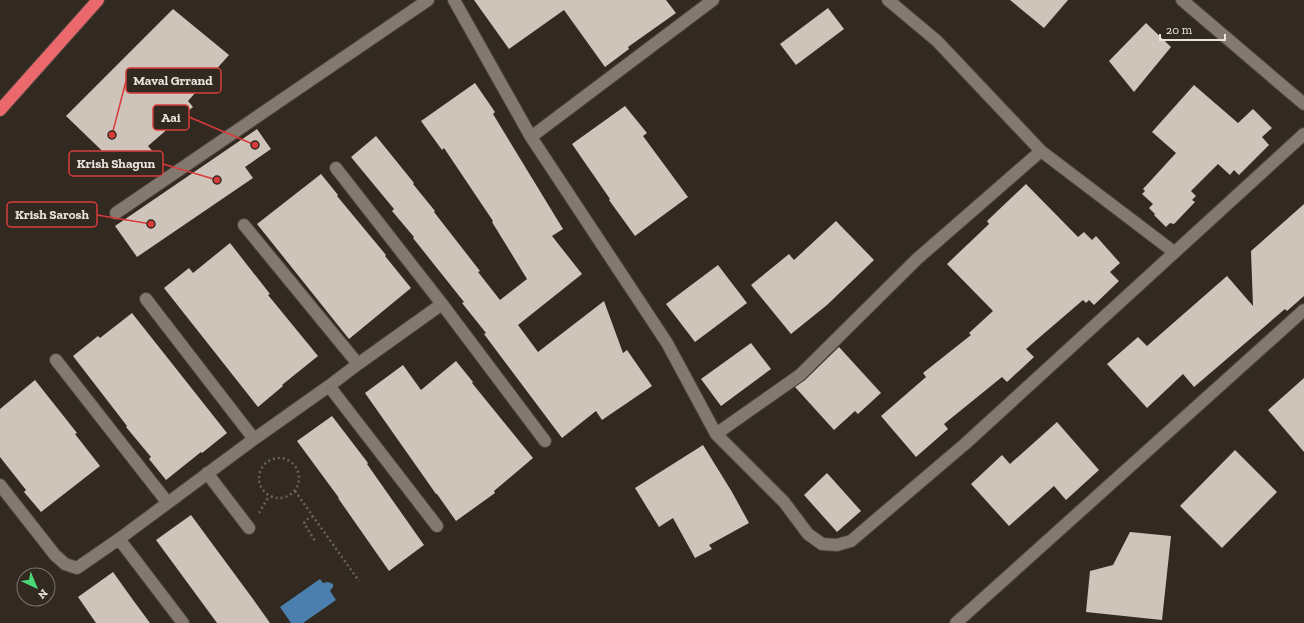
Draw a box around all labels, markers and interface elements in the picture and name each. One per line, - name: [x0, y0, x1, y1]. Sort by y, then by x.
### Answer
- scale bar: [1160, 16, 1225, 42]
- text: 20 m: [1166, 23, 1193, 37]
- callout: Maval Grrand: [126, 68, 221, 93]
- text: Maval Grrand: [133, 73, 213, 88]
- callout: Aai: [153, 105, 189, 130]
- text: Aai: [161, 110, 181, 125]
- callout: Krish Shagun: [69, 151, 163, 176]
- text: Krish Shagun: [77, 156, 155, 171]
- callout: Krish Sarosh: [7, 202, 97, 227]
- text: Krish Sarosh: [15, 207, 90, 222]
- north arrow: [16, 567, 56, 607]
- text: N: [35, 586, 50, 602]

